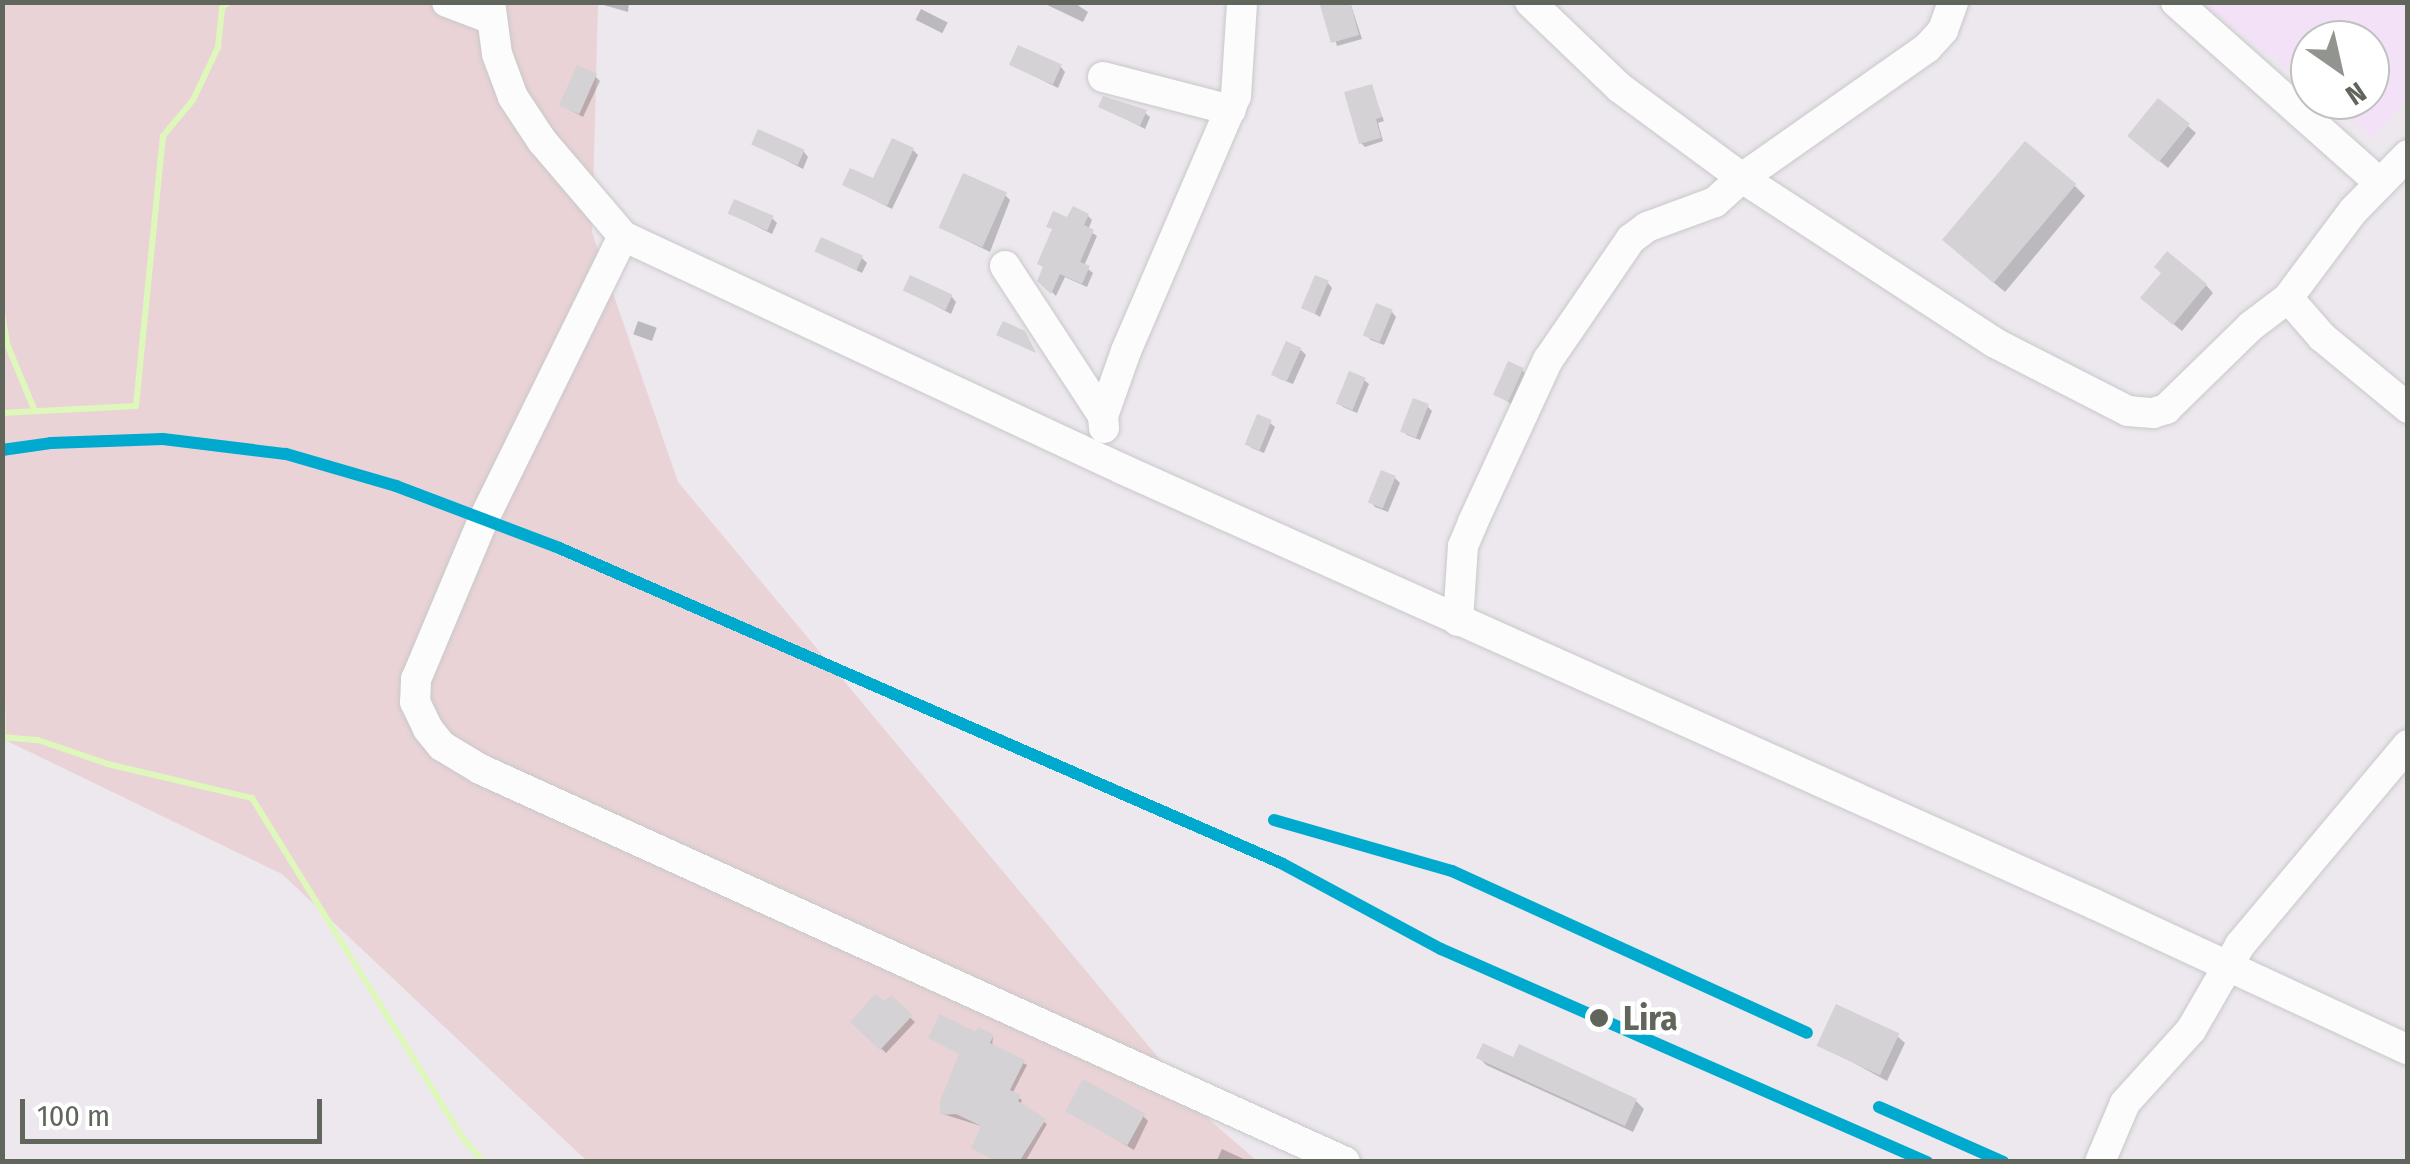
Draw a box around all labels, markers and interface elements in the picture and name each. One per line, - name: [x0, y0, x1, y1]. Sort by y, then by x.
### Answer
- north arrow: [2290, 20, 2390, 120]
- text: N: [2340, 75, 2372, 112]
- place label: Lira: [1623, 997, 1678, 1039]
- marker: Lira: [1584, 1003, 1614, 1033]
- scale bar: [25, 1079, 328, 1141]
- text: 100 m: [37, 1098, 110, 1134]

